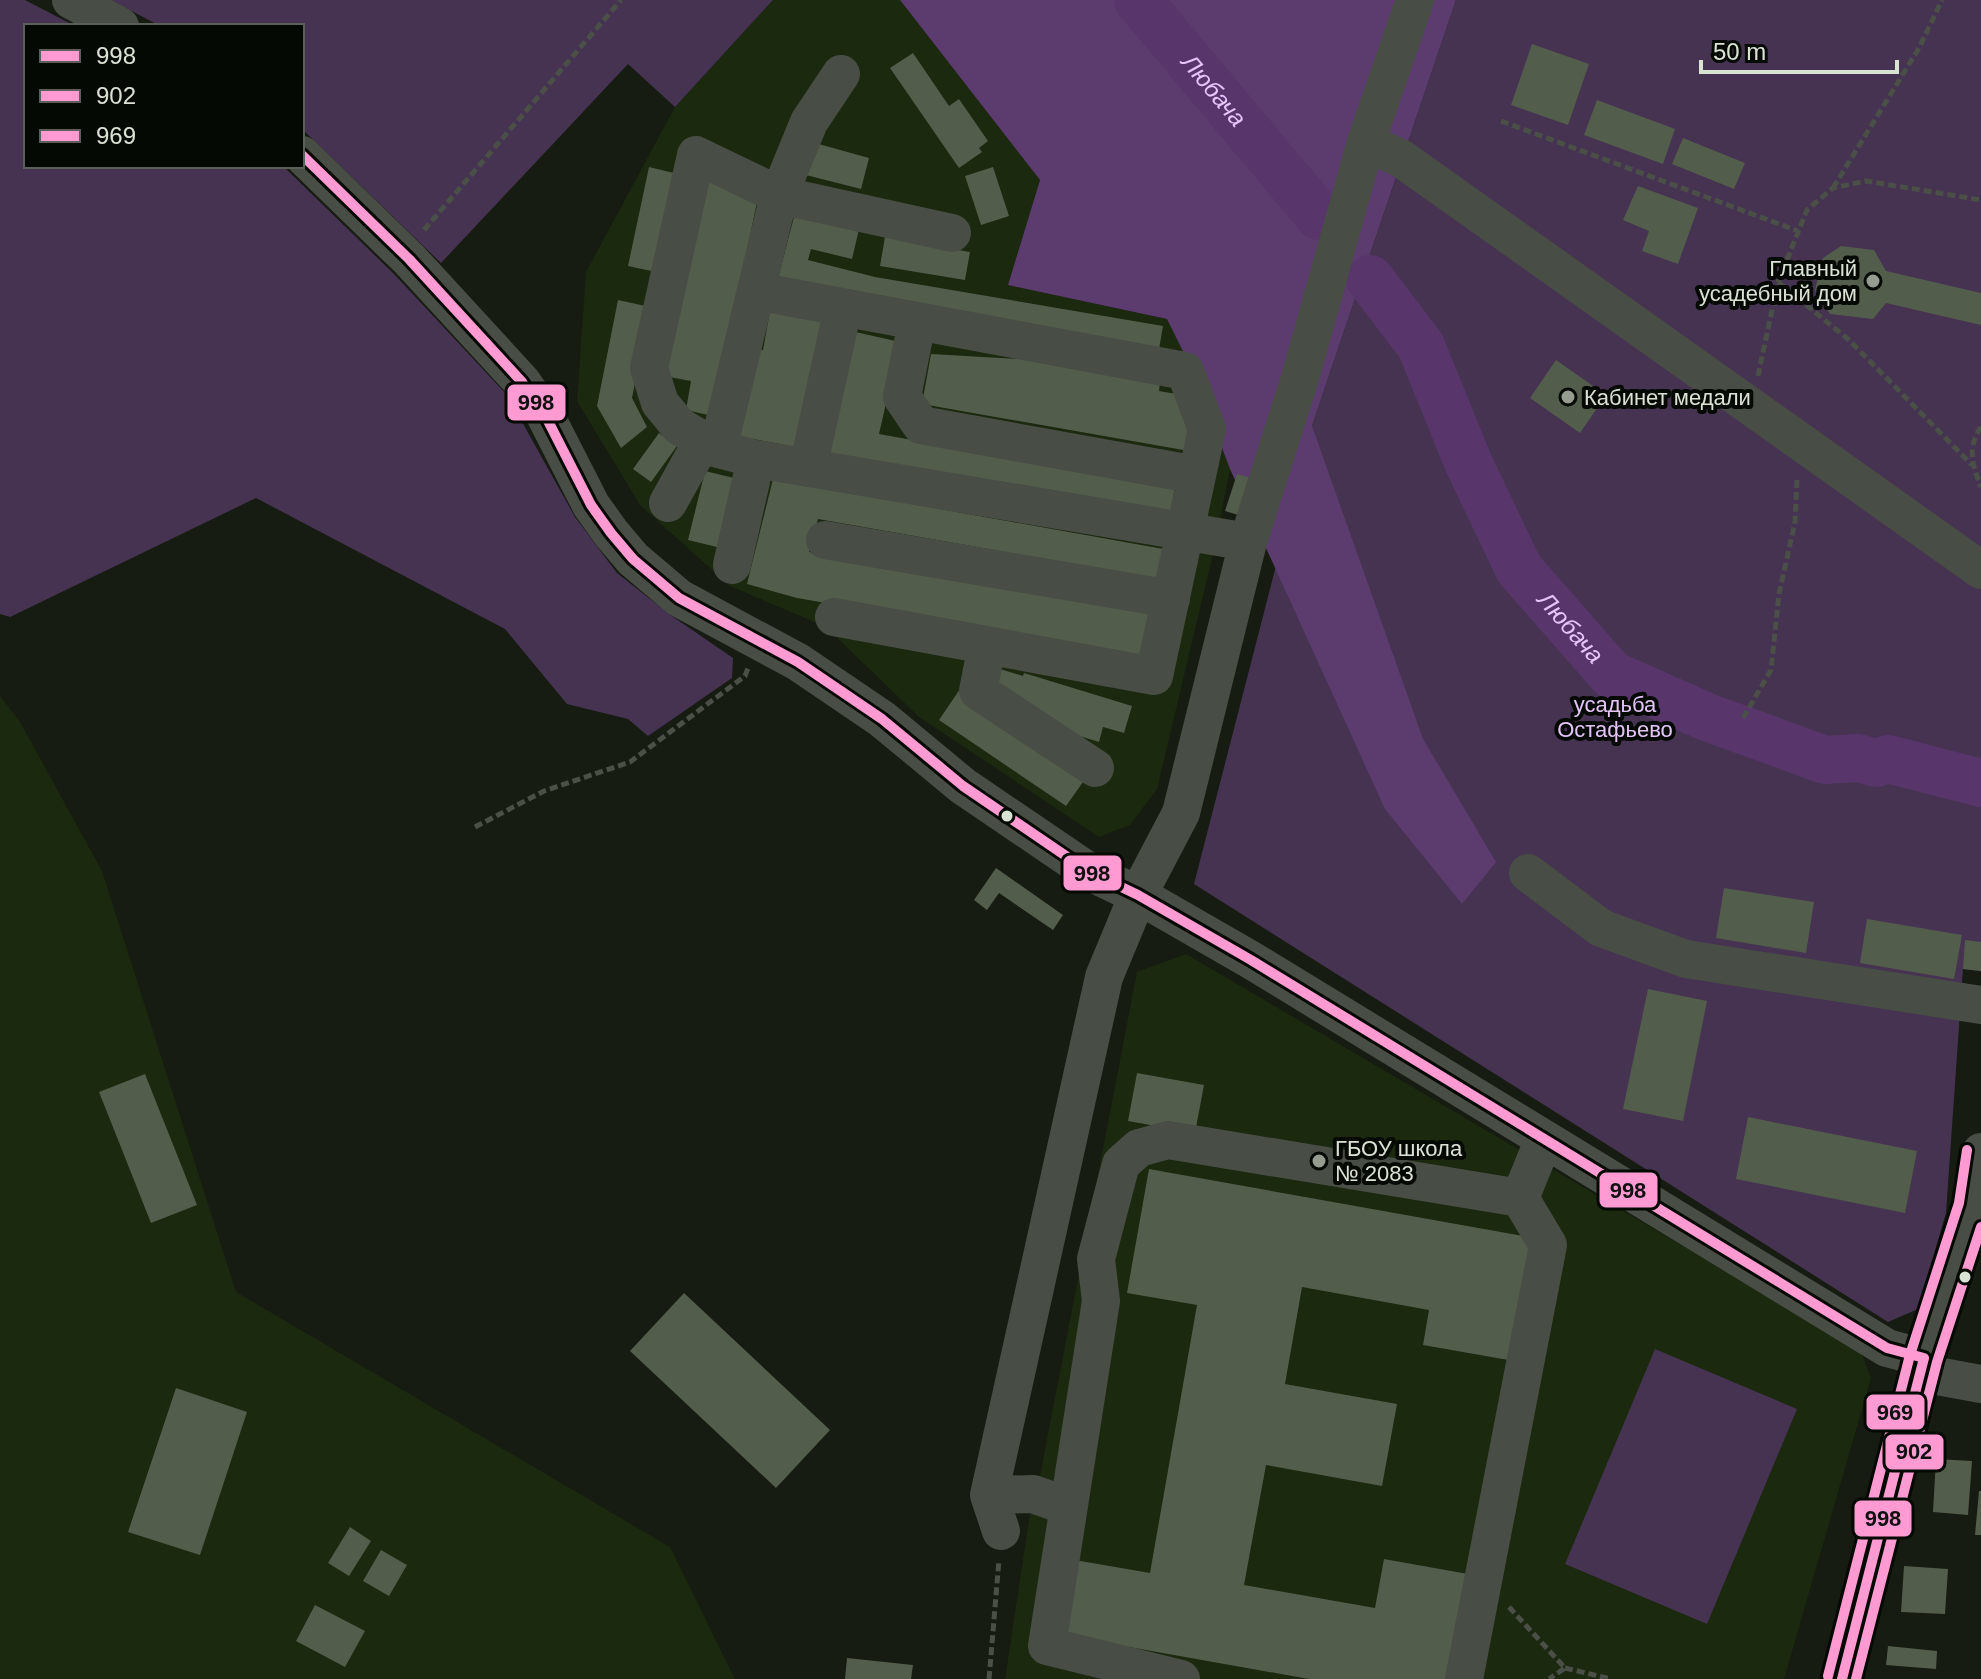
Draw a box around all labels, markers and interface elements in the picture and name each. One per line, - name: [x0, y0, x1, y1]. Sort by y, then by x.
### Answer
- legend: [24, 24, 304, 168]
- scale bar: [1701, 24, 1897, 74]
- text: 50 m: [1713, 38, 1766, 65]
- text: 998: [96, 42, 136, 69]
- water label: Любача: [1175, 47, 1252, 132]
- text: 902: [96, 82, 136, 109]
- text: 969: [96, 122, 136, 149]
- place label: Главный усадебный дом: [1699, 256, 1857, 306]
- marker: Главный усадебный дом: [1864, 272, 1882, 290]
- line badge: 998: [506, 383, 567, 422]
- place label: Кабинет медали: [1584, 385, 1751, 410]
- marker: Кабинет медали: [1559, 388, 1577, 406]
- text: 998: [518, 390, 554, 415]
- water label: Любача: [1531, 585, 1609, 668]
- park label: усадьба Остафьево: [1557, 692, 1673, 742]
- unlabelled marker: [999, 808, 1015, 824]
- line badge: 998: [1062, 854, 1123, 892]
- text: 998: [1074, 861, 1110, 886]
- place label: ГБОУ школа № 2083: [1335, 1136, 1463, 1186]
- marker: ГБОУ школа № 2083: [1310, 1152, 1328, 1170]
- line badge: 998: [1598, 1171, 1659, 1209]
- text: 998: [1610, 1178, 1646, 1203]
- unlabelled marker: [1957, 1269, 1973, 1285]
- line badge: 969: [1865, 1393, 1926, 1431]
- text: 969: [1877, 1400, 1913, 1425]
- line badge: 902: [1884, 1433, 1945, 1471]
- text: 902: [1896, 1439, 1932, 1464]
- line badge: 998: [1853, 1499, 1913, 1538]
- text: 998: [1865, 1506, 1901, 1531]

